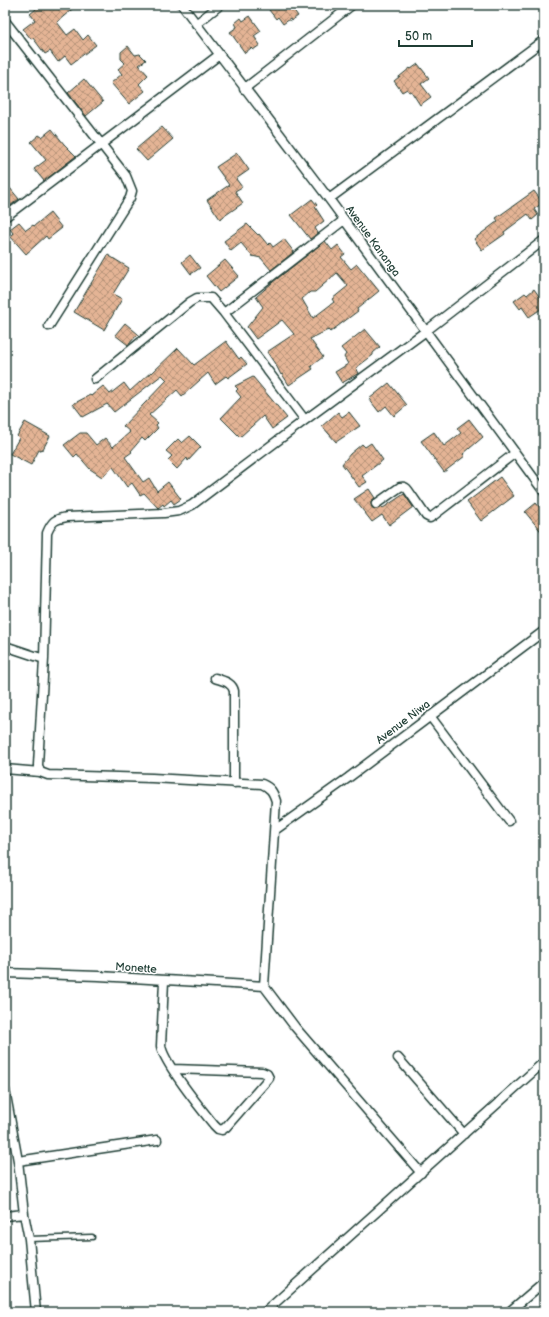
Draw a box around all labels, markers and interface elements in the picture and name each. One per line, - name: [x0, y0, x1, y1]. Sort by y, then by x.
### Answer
- scale bar: [399, 22, 472, 48]
- text: 50 m: [405, 29, 432, 44]
- street label: Avenue Kananga: [343, 203, 403, 279]
- street label: Avenue Niwa: [373, 697, 433, 747]
- street label: Monette: [115, 960, 158, 976]

